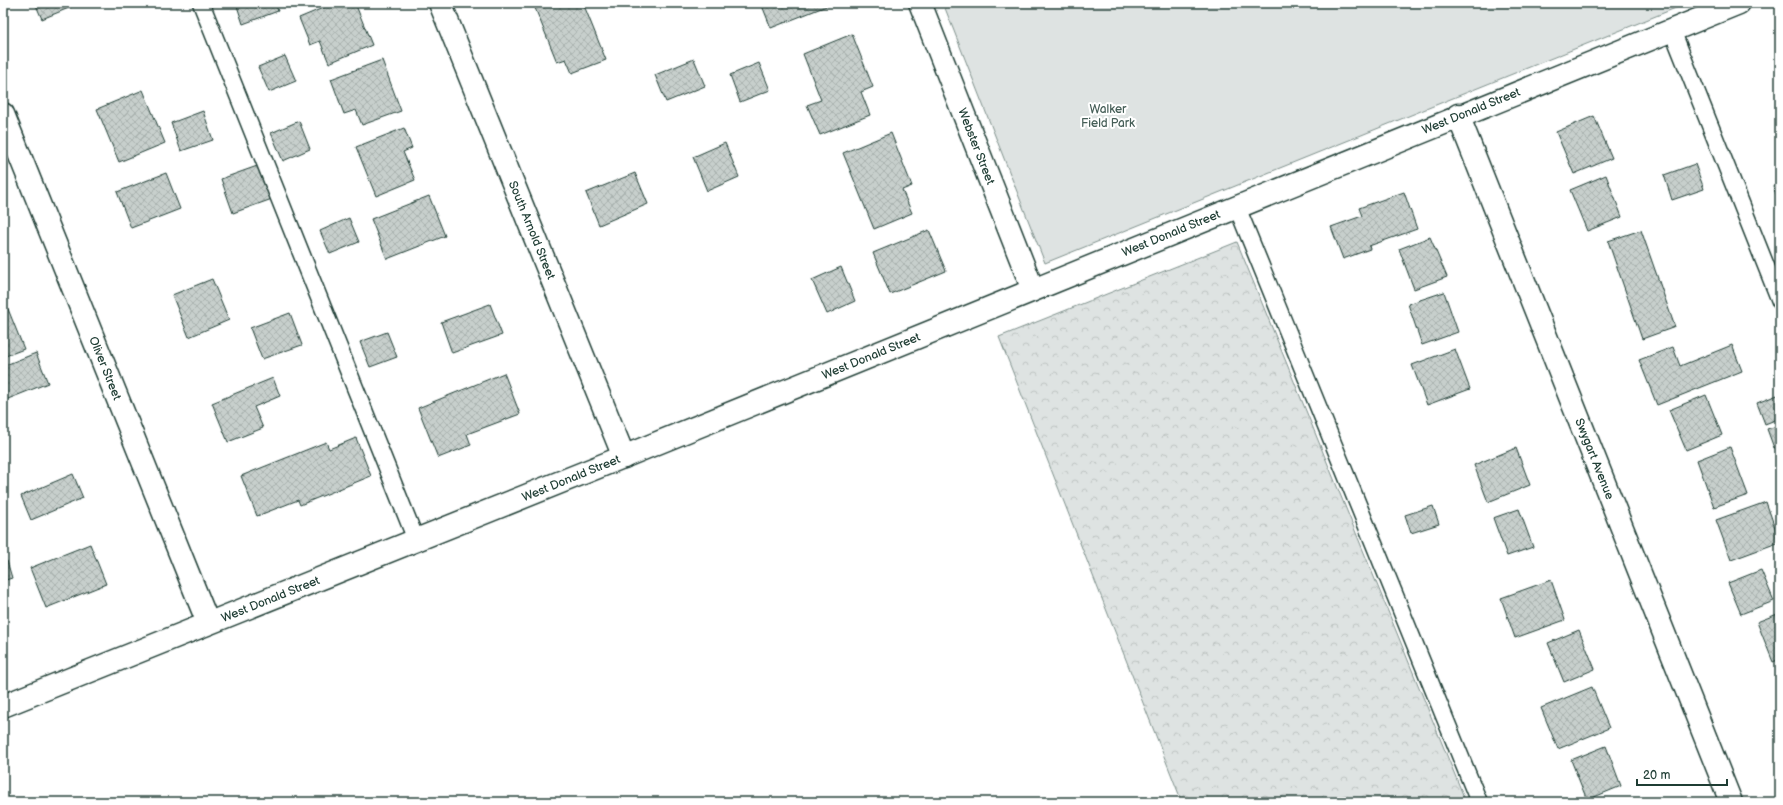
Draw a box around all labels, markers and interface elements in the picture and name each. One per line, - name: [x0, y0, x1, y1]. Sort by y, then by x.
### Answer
- street label: West Donald Street: [1420, 85, 1523, 138]
- park label: Walker Field Park: [1081, 102, 1135, 131]
- street label: Webster Street: [954, 106, 998, 187]
- street label: South Arnold Street: [505, 179, 558, 282]
- street label: West Donald Street: [1120, 207, 1223, 260]
- street label: West Donald Street: [820, 329, 923, 383]
- street label: Oliver Street: [85, 334, 125, 403]
- street label: Swygart Avenue: [1571, 416, 1617, 502]
- street label: West Donald Street: [520, 452, 623, 505]
- street label: West Donald Street: [219, 573, 322, 626]
- scale bar: [1637, 761, 1727, 787]
- text: 20 m: [1643, 768, 1670, 783]

